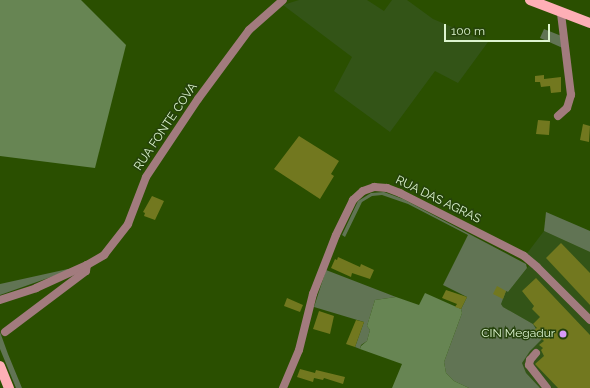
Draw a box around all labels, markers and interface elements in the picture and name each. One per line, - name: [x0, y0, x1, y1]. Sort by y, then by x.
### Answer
- scale bar: [446, 16, 552, 42]
- text: 100 m: [451, 24, 485, 38]
- street label: RUA FONTE COVA: [131, 80, 201, 174]
- street label: RUA DAS AGRAS: [393, 173, 483, 227]
- place label: CIN Megadur: [481, 327, 555, 341]
- marker: CIN Megadur: [558, 329, 568, 339]

